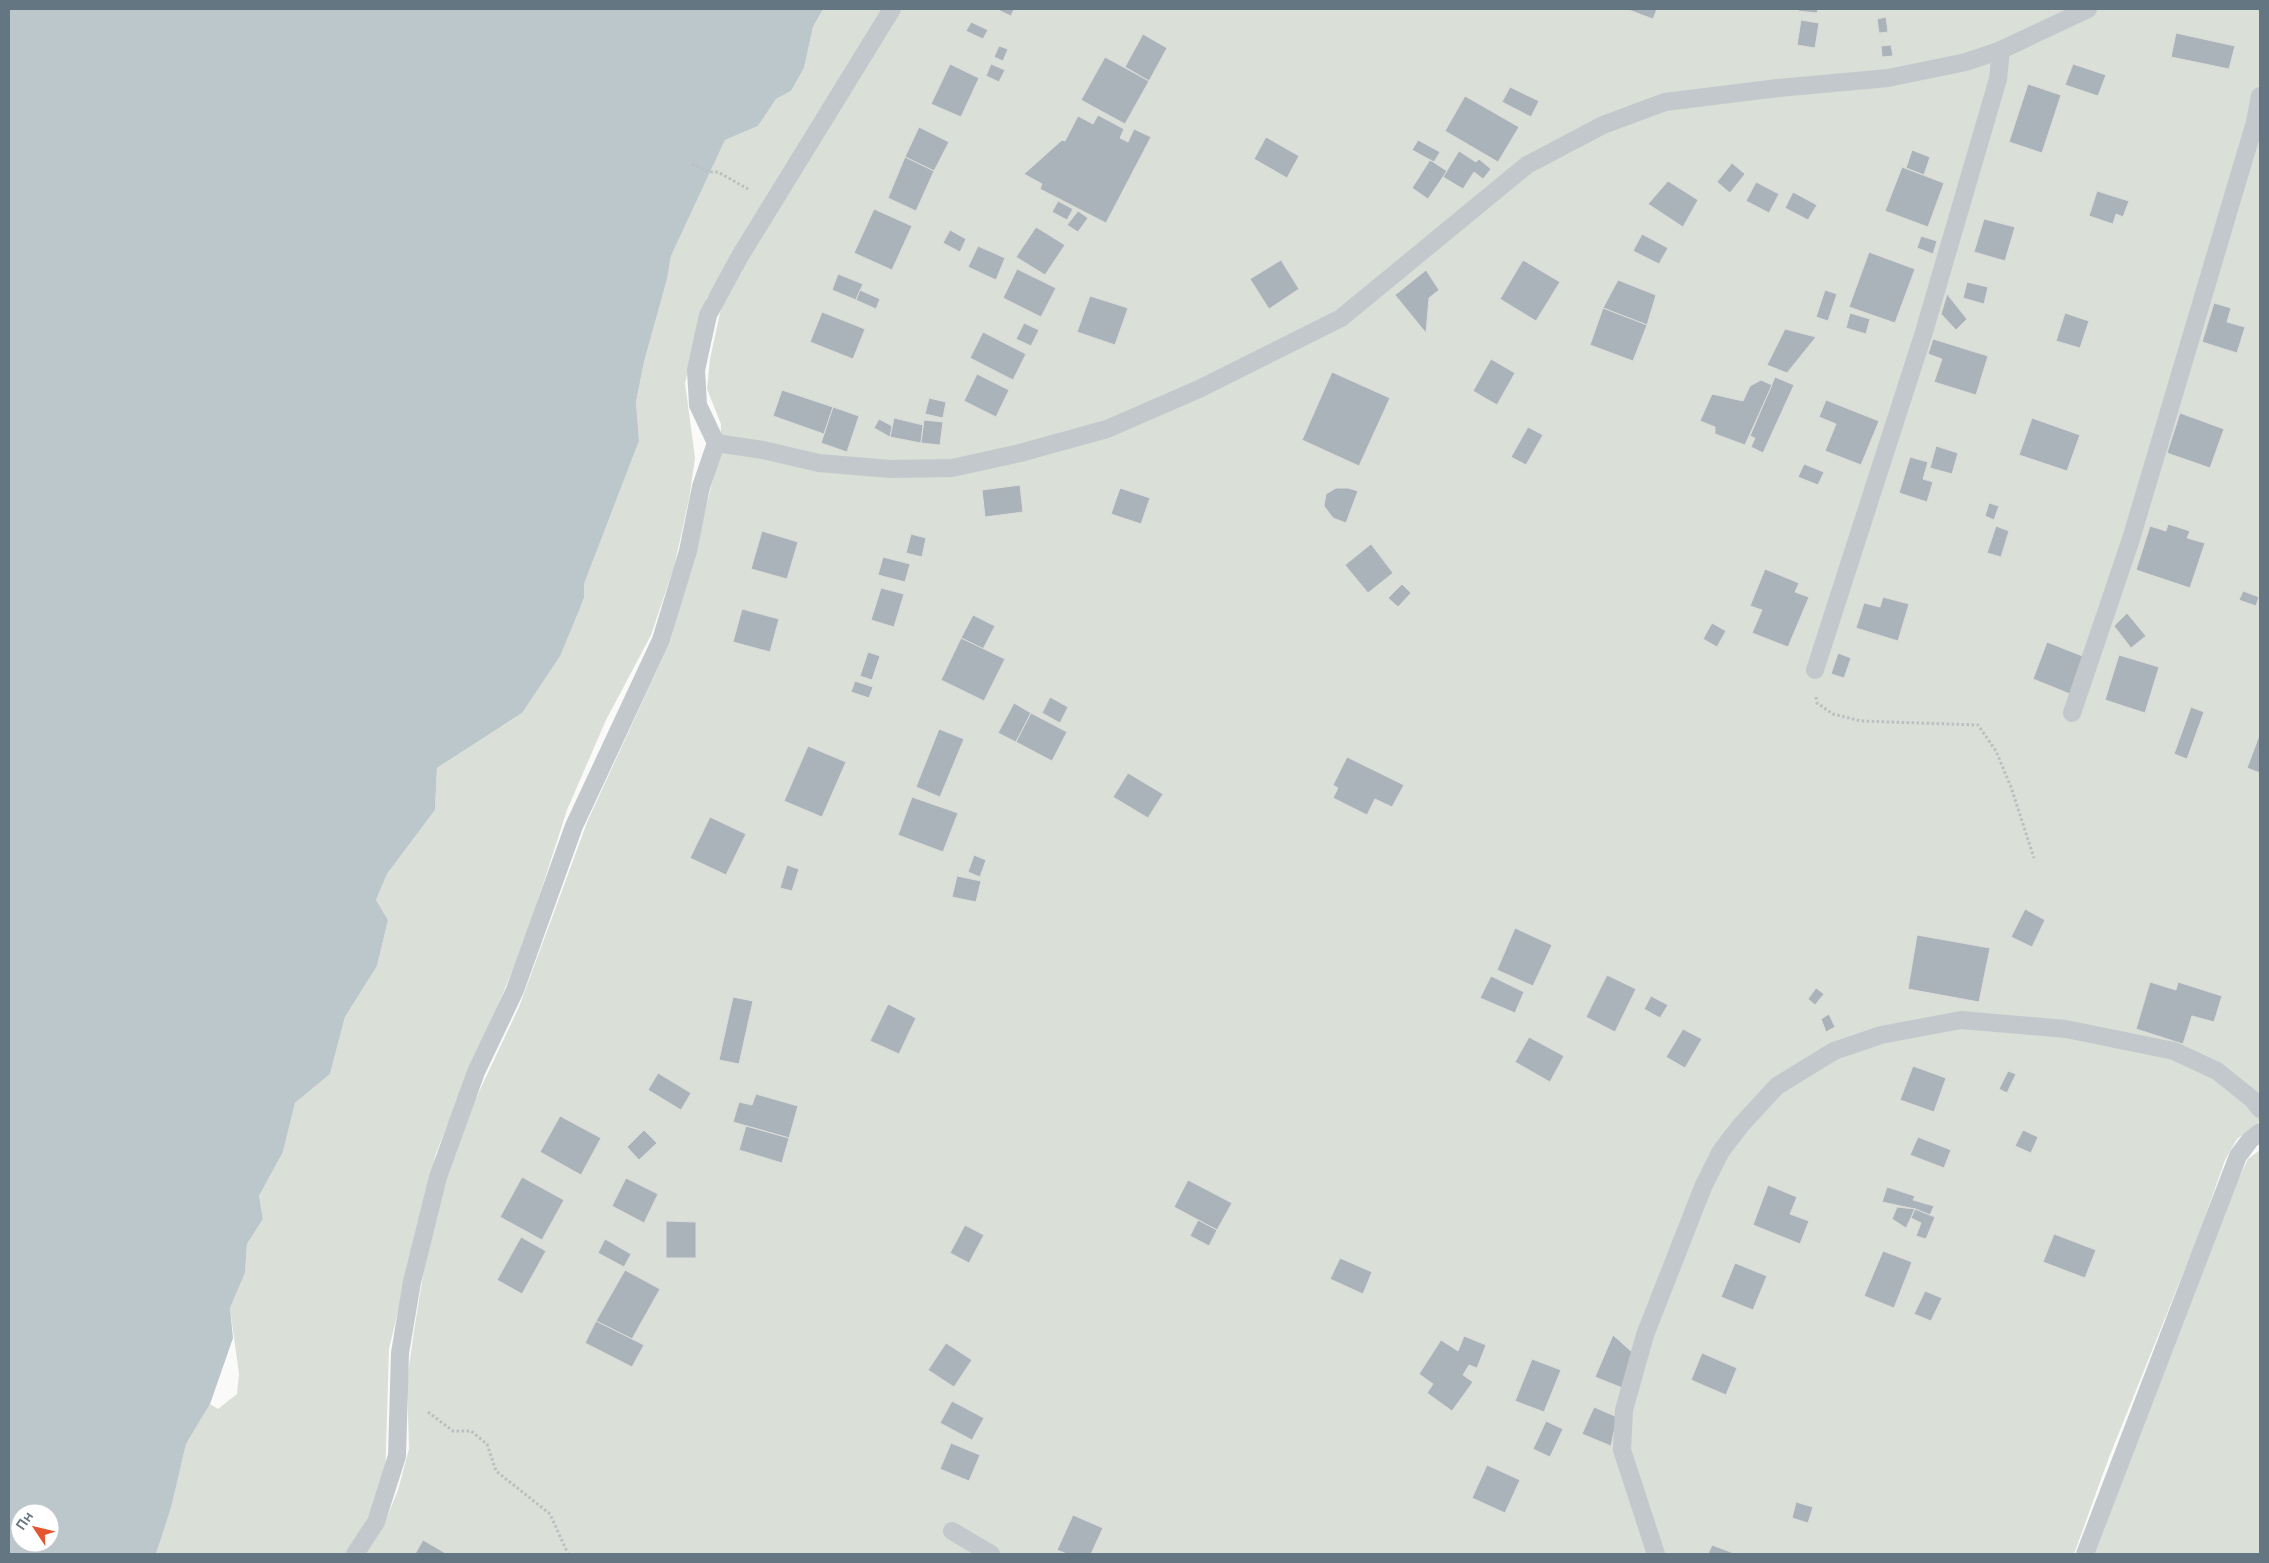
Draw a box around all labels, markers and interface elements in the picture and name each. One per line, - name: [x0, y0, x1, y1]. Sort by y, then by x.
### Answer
- north arrow: [10, 1503, 60, 1553]
- text: Пн: [13, 1509, 38, 1534]

